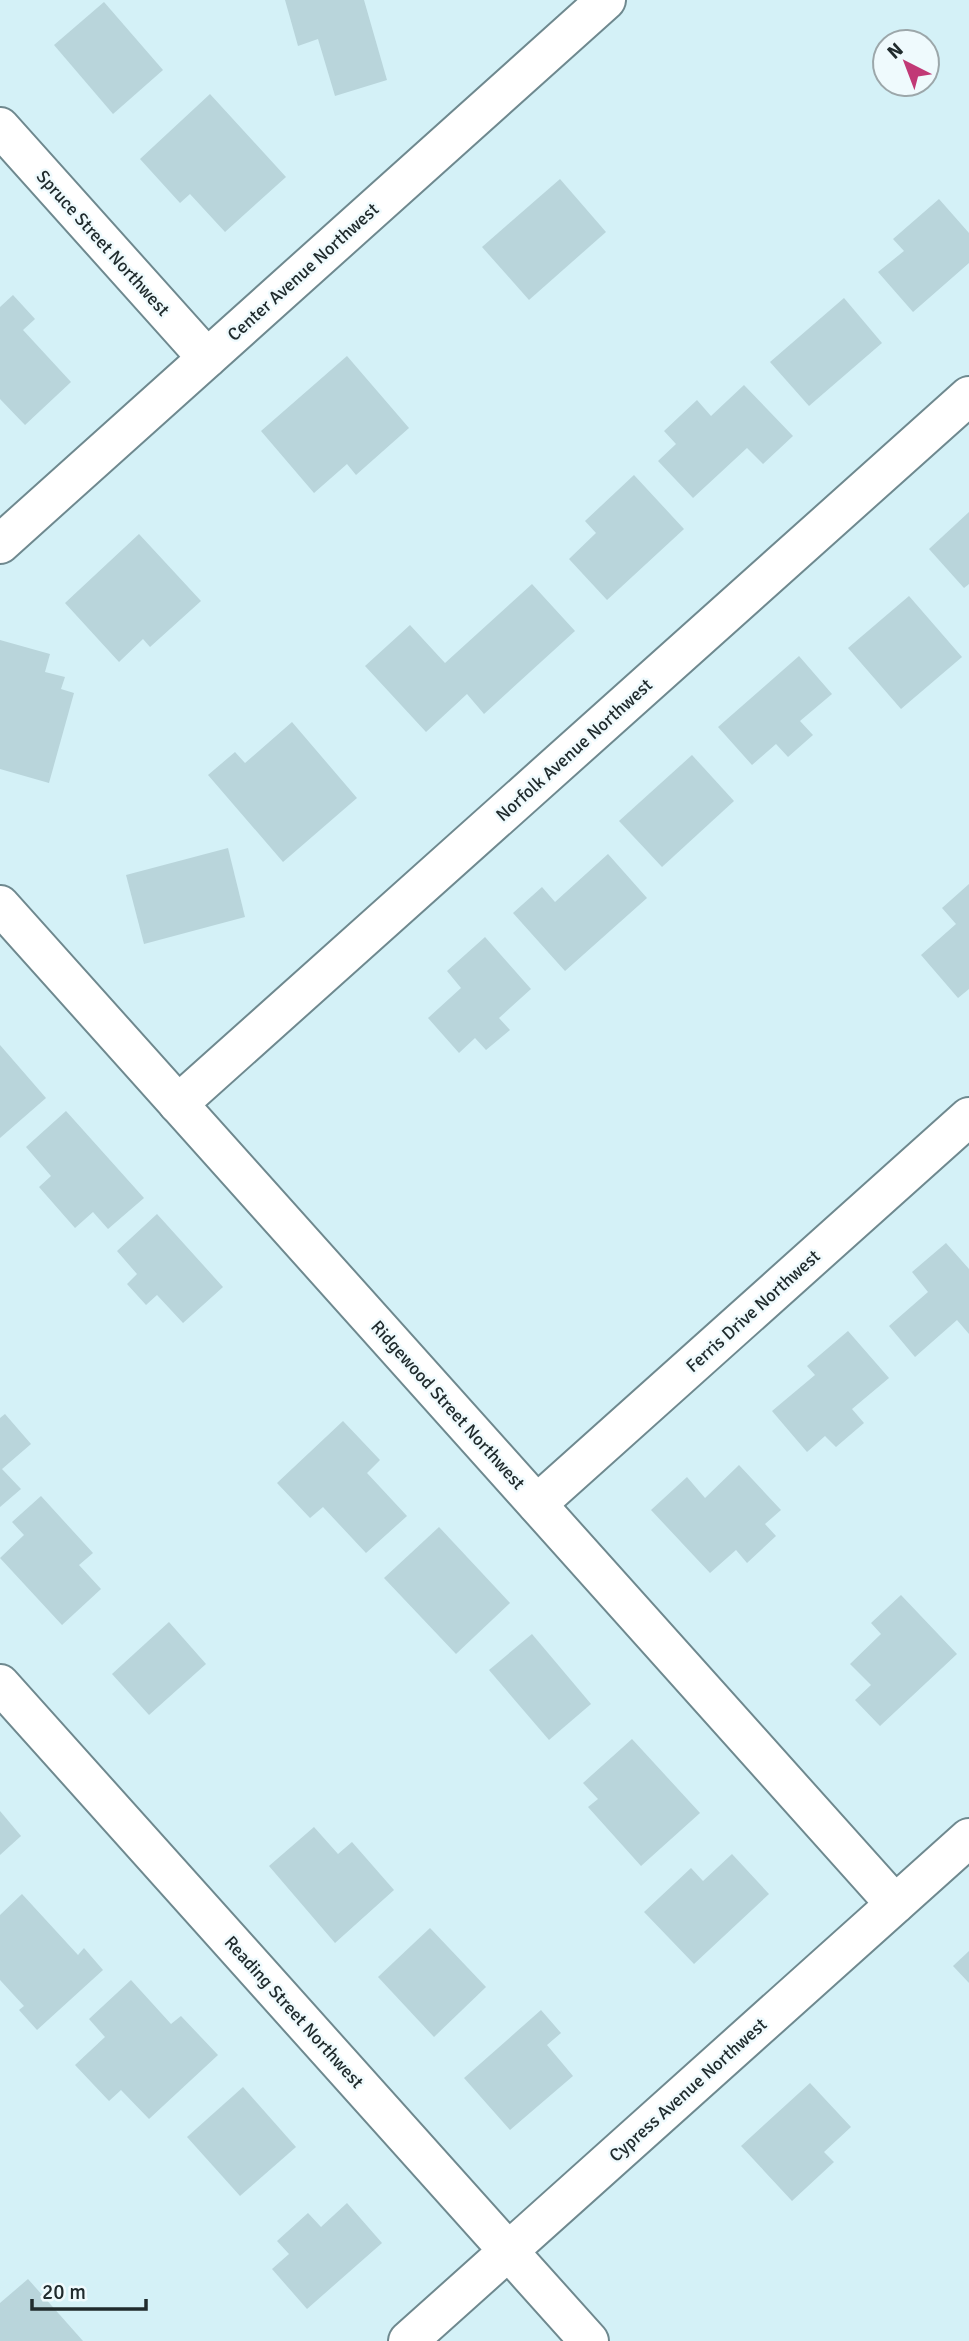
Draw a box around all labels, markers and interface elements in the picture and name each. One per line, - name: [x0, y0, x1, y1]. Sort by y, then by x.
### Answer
- north arrow: [871, 28, 941, 98]
- text: N: [882, 38, 908, 64]
- street label: Spruce Street Northwest: [32, 166, 174, 320]
- street label: Center Avenue Northwest: [223, 198, 383, 346]
- street label: Norfolk Avenue Northwest: [491, 674, 657, 826]
- street label: Ferris Drive Northwest: [681, 1245, 825, 1377]
- street label: Ridgewood Street Northwest: [366, 1316, 530, 1494]
- street label: Reading Street Northwest: [220, 1931, 368, 2093]
- street label: Cypress Avenue Northwest: [605, 2013, 771, 2167]
- scale bar: [32, 2268, 145, 2312]
- text: 20 m: [42, 2279, 86, 2305]

